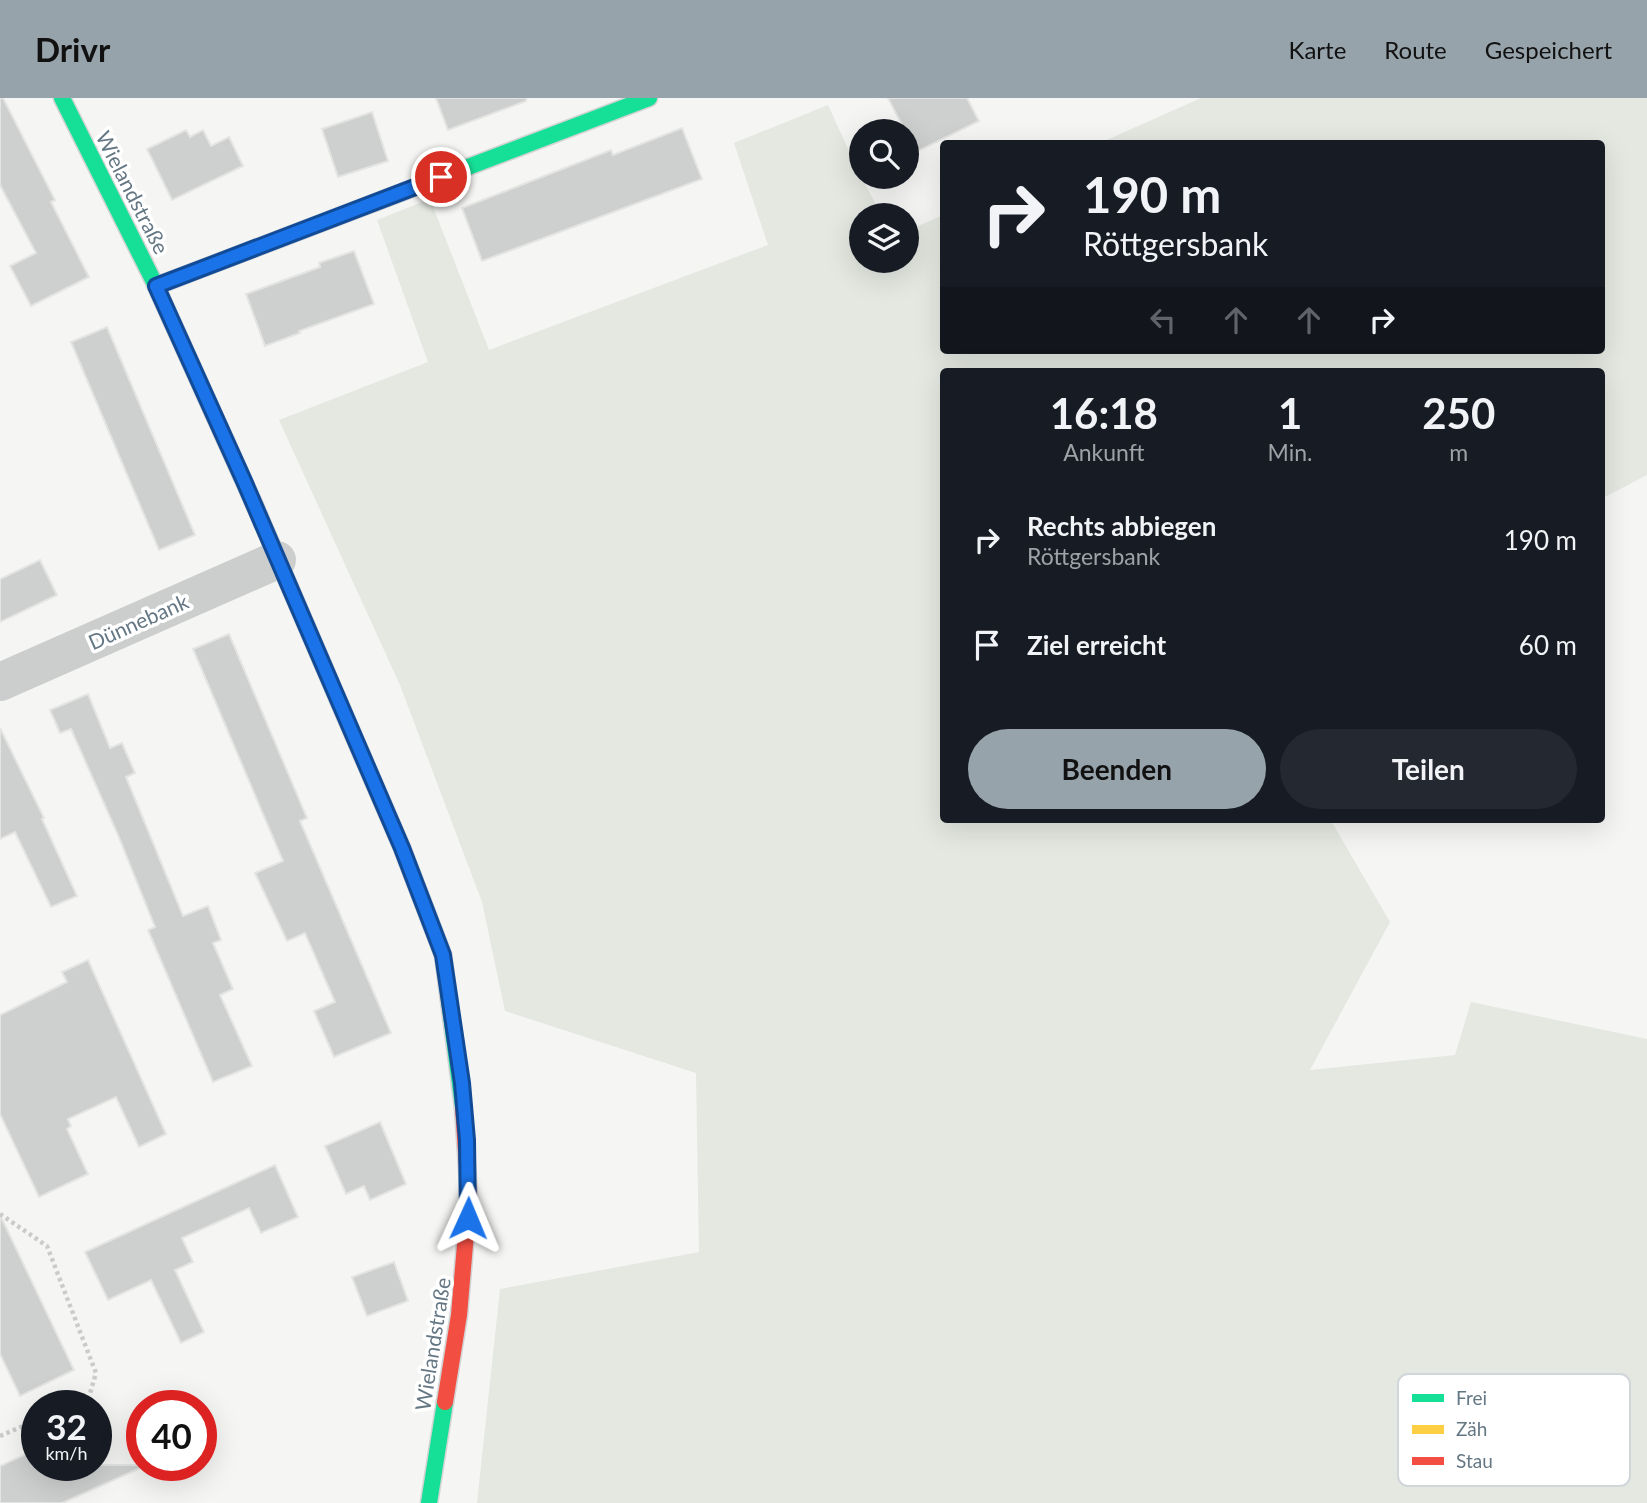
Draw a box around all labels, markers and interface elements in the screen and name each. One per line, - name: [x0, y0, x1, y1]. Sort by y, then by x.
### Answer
- text: Drivr: [35, 29, 110, 69]
- text: Karte: [1289, 35, 1346, 64]
- text: Route: [1384, 35, 1447, 64]
- text: Gespeichert: [1485, 35, 1612, 64]
- map controls: [849, 119, 919, 273]
- button: search: [849, 119, 919, 189]
- street label: Wielandstraße: [91, 126, 175, 258]
- pin: [411, 147, 471, 207]
- icon: arrive: [422, 158, 460, 196]
- text: 190 m: [1083, 165, 1221, 223]
- icon: right: [968, 168, 1059, 259]
- button: layers: [849, 203, 919, 273]
- text: Röttgersbank: [1083, 224, 1268, 263]
- icon: left: [1144, 301, 1182, 339]
- icon: ahead: [1217, 301, 1255, 339]
- icon: ahead: [1290, 301, 1328, 339]
- icon: right: [1363, 301, 1401, 339]
- text: 16:18: [1050, 388, 1158, 438]
- text: 1: [1278, 388, 1302, 438]
- text: 250: [1422, 388, 1495, 438]
- text: Ankunft: [1063, 438, 1144, 466]
- text: Min.: [1268, 438, 1313, 466]
- text: m: [1449, 438, 1468, 466]
- text: Rechts abbiegen: [1027, 510, 1216, 542]
- icon: right: [968, 521, 1006, 559]
- text: 190 m: [1504, 524, 1577, 556]
- text: Röttgersbank: [1027, 542, 1160, 570]
- street label: Dünnebank: [84, 588, 192, 654]
- icon: arrive: [968, 626, 1006, 664]
- text: Ziel erreicht: [1027, 629, 1166, 661]
- text: 60 m: [1519, 629, 1577, 661]
- button: Beenden: [968, 729, 1266, 809]
- button: Teilen: [1280, 729, 1577, 809]
- position arrow: [431, 1181, 505, 1255]
- street label: Wielandstraße: [409, 1276, 455, 1412]
- legend: [1398, 1374, 1630, 1486]
- text: Frei: [1456, 1386, 1487, 1409]
- speed limit sign: 40: [126, 1390, 217, 1481]
- text: 32: [46, 1405, 87, 1447]
- text: Zäh: [1456, 1417, 1487, 1440]
- text: km/h: [45, 1442, 88, 1464]
- text: Stau: [1456, 1449, 1493, 1472]

